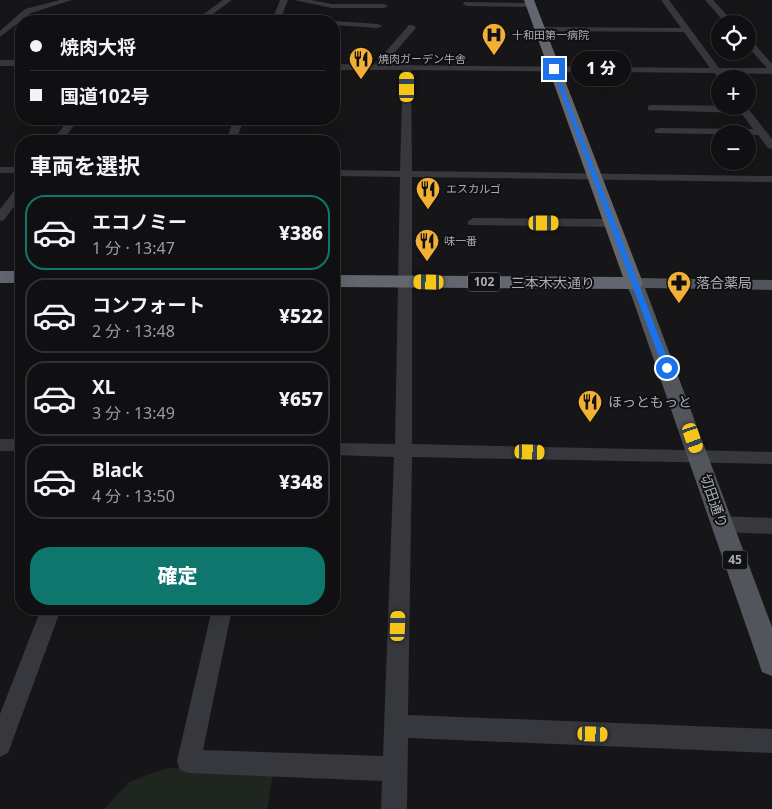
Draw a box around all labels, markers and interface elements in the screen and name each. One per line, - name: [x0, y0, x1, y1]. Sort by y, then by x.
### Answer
- map controls: [711, 15, 756, 170]
- button: locate: [711, 15, 756, 60]
- hospital icon: 十和田第一病院: [481, 22, 507, 56]
- place label: 十和田第一病院: [512, 27, 589, 42]
- text: 焼肉大将: [60, 34, 136, 60]
- restaurant icon: 焼肉ガーデン牛舎: [348, 46, 374, 80]
- place label: 焼肉ガーデン牛舎: [378, 51, 466, 66]
- callout: 1 分: [572, 52, 632, 86]
- text: 1 分: [586, 57, 616, 79]
- route end: [543, 58, 565, 80]
- button: +: [711, 70, 756, 115]
- car: [399, 72, 414, 102]
- text: 国道102号: [60, 83, 150, 109]
- button: −: [711, 125, 756, 170]
- text: 車両を選択: [30, 150, 140, 180]
- restaurant icon: エスカルゴ: [415, 176, 441, 210]
- place label: エスカルゴ: [446, 181, 501, 196]
- text: エコノミー: [92, 209, 187, 235]
- icon: car: [32, 210, 77, 255]
- car: [529, 216, 559, 231]
- text: ¥386: [279, 220, 323, 246]
- restaurant icon: 味一番: [414, 228, 440, 262]
- place label: 味一番: [444, 233, 477, 248]
- text: 1 分 · 13:47: [92, 237, 175, 259]
- pharmacy icon: 落合薬局: [666, 270, 692, 304]
- road number: 102: [468, 272, 500, 292]
- street label: 三本木大通り: [511, 273, 595, 292]
- place label: 落合薬局: [696, 273, 752, 292]
- car: [413, 274, 444, 290]
- text: コンフォート: [92, 292, 205, 318]
- icon: car: [32, 293, 77, 338]
- text: ¥522: [279, 303, 323, 329]
- text: 2 分 · 13:48: [92, 320, 175, 342]
- route start: [656, 357, 678, 379]
- text: XL: [92, 374, 115, 400]
- icon: car: [32, 376, 77, 421]
- text: ¥657: [279, 386, 323, 412]
- restaurant icon: ほっともっと: [577, 389, 603, 423]
- place label: ほっともっと: [608, 392, 692, 411]
- text: 3 分 · 13:49: [92, 402, 175, 424]
- car: [681, 421, 704, 455]
- car: [514, 444, 545, 460]
- text: Black: [92, 457, 143, 483]
- icon: car: [32, 459, 77, 504]
- text: ¥348: [279, 469, 323, 495]
- street label: 切田通り: [696, 471, 733, 530]
- text: 4 分 · 13:50: [92, 485, 175, 507]
- button: 確定: [30, 547, 325, 605]
- road number: 45: [722, 550, 748, 570]
- car: [389, 611, 406, 641]
- car: [577, 726, 608, 742]

